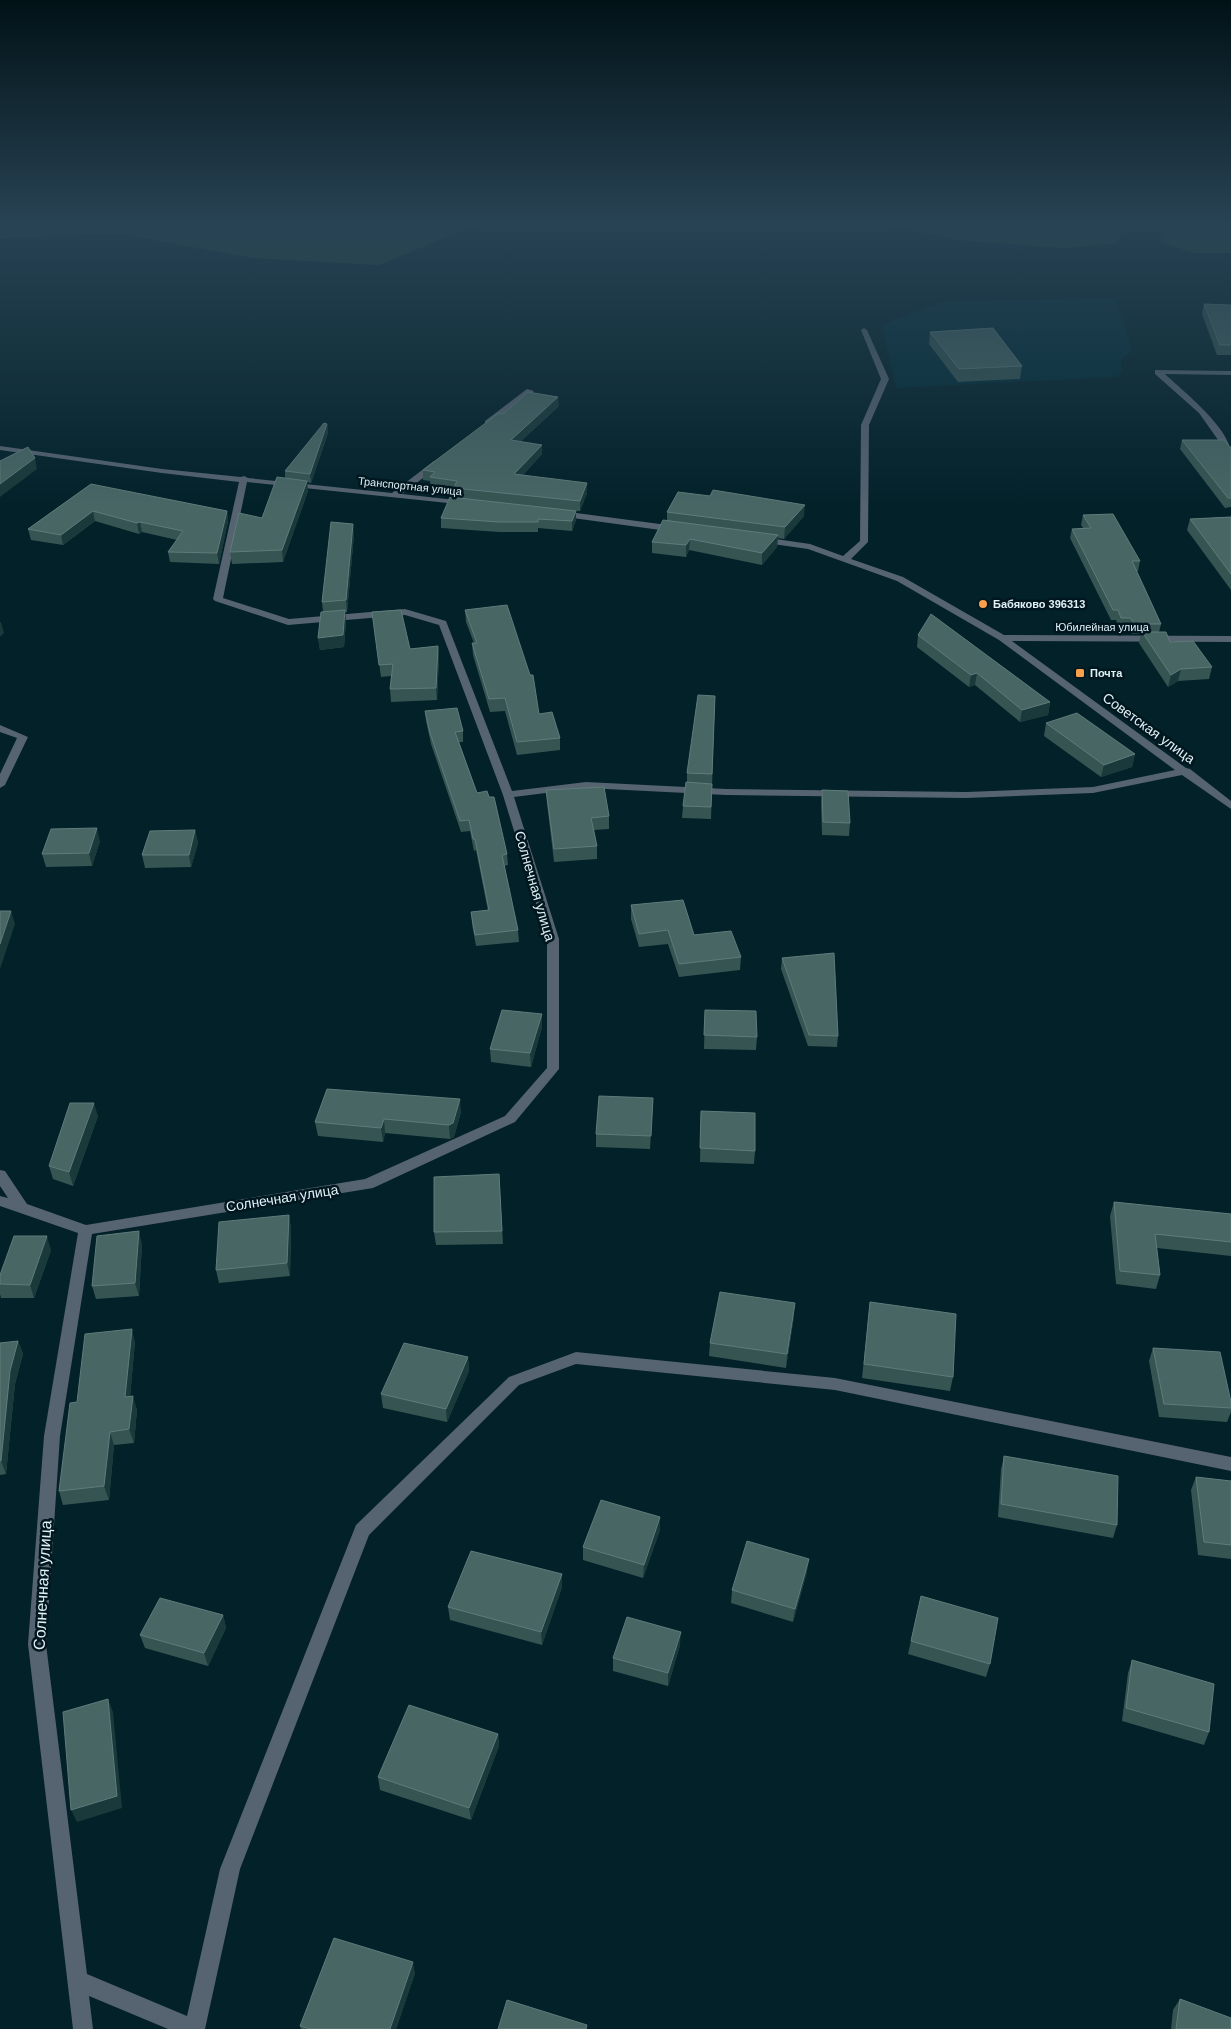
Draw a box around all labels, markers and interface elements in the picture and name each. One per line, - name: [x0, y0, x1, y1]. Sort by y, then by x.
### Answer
- street label: Транспортная улица: [357, 475, 463, 498]
- marker: Бабяково 396313: [977, 598, 989, 610]
- place label: Бабяково 396313: [993, 598, 1085, 610]
- street label: Юбилейная улица: [1055, 621, 1150, 633]
- marker: Почта: [1074, 667, 1086, 679]
- place label: Почта: [1090, 667, 1123, 679]
- street label: Советская улица: [1100, 689, 1198, 767]
- street label: Солнечная улица: [512, 829, 558, 943]
- street label: Солнечная улица: [225, 1181, 340, 1215]
- street label: Солнечная улица: [31, 1520, 54, 1650]

